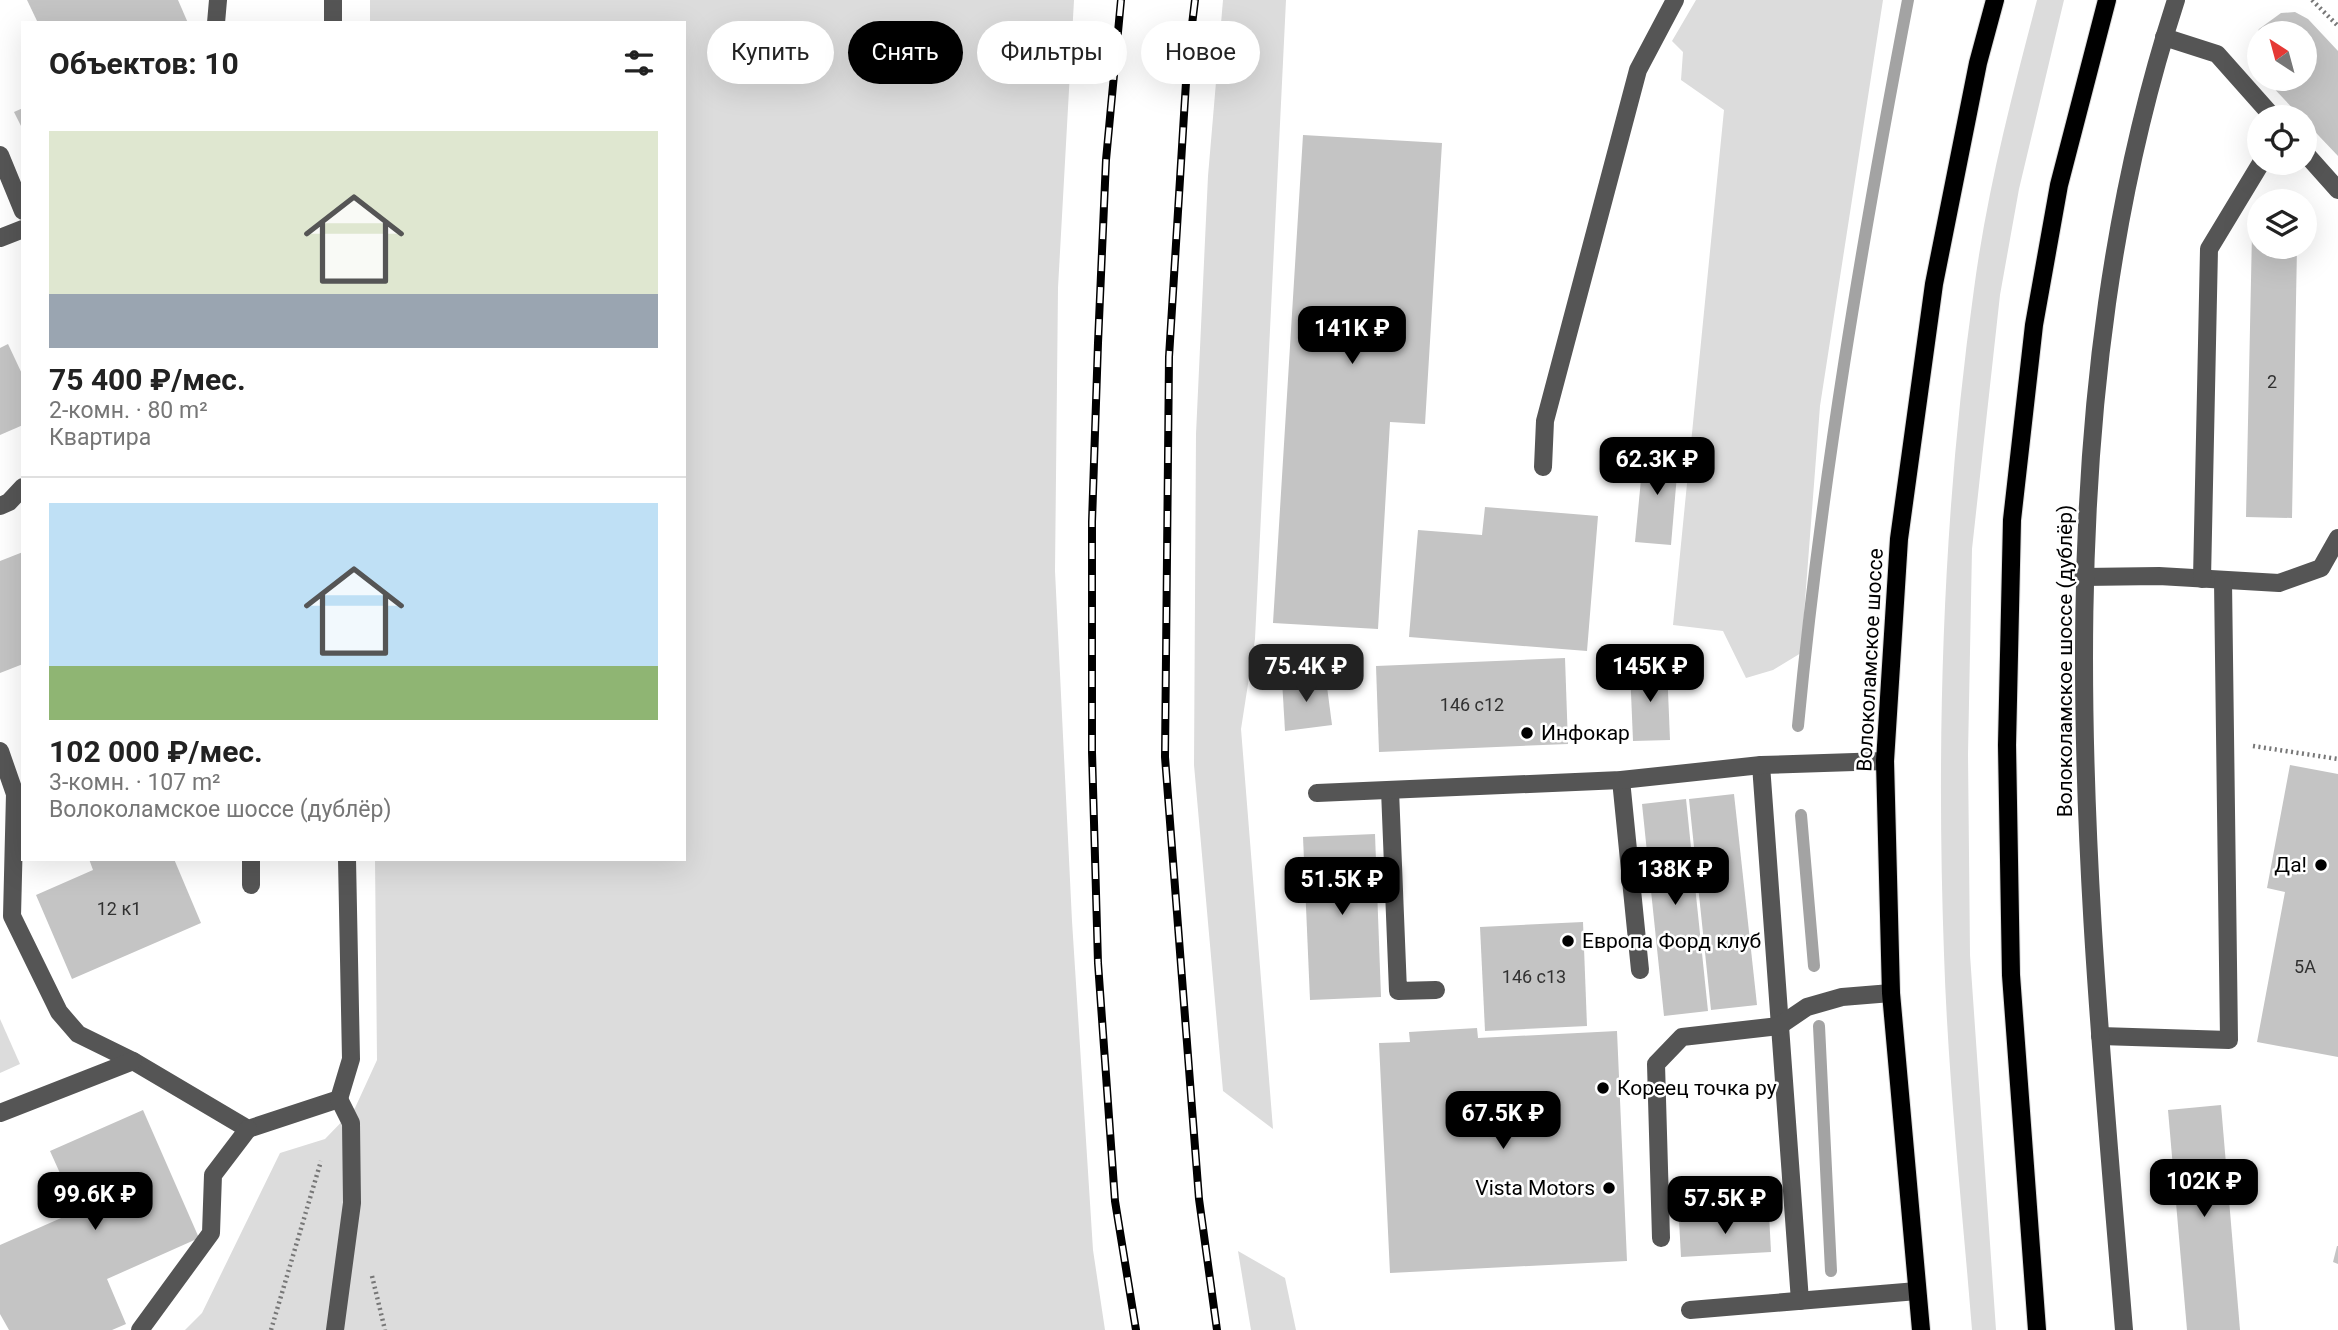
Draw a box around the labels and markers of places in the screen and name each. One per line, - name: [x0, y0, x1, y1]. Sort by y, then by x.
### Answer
- pin: 141K ₽: [1295, 306, 1409, 366]
- pin: 62.3K ₽: [1592, 438, 1722, 497]
- pin: 75.4K ₽: [1241, 644, 1371, 704]
- pin: 145K ₽: [1593, 644, 1707, 704]
- place label: Инфокар: [1541, 721, 1630, 745]
- marker: Инфокар: [1519, 725, 1535, 741]
- pin: 138K ₽: [1618, 848, 1732, 907]
- place label: Да!: [2274, 853, 2307, 877]
- marker: Да!: [2313, 857, 2329, 873]
- pin: 51.5K ₽: [1277, 858, 1407, 917]
- place label: Европа Форд клуб: [1582, 929, 1761, 953]
- marker: Европа Форд клуб: [1560, 933, 1576, 949]
- place label: Кореец точка ру: [1617, 1076, 1777, 1100]
- marker: Кореец точка ру: [1595, 1080, 1611, 1096]
- pin: 67.5K ₽: [1438, 1092, 1568, 1151]
- pin: 102K ₽: [2147, 1160, 2261, 1219]
- pin: 99.6K ₽: [30, 1172, 160, 1232]
- place label: Vista Motors: [1475, 1176, 1595, 1200]
- pin: 57.5K ₽: [1660, 1176, 1790, 1236]
- marker: Vista Motors: [1601, 1180, 1617, 1196]

